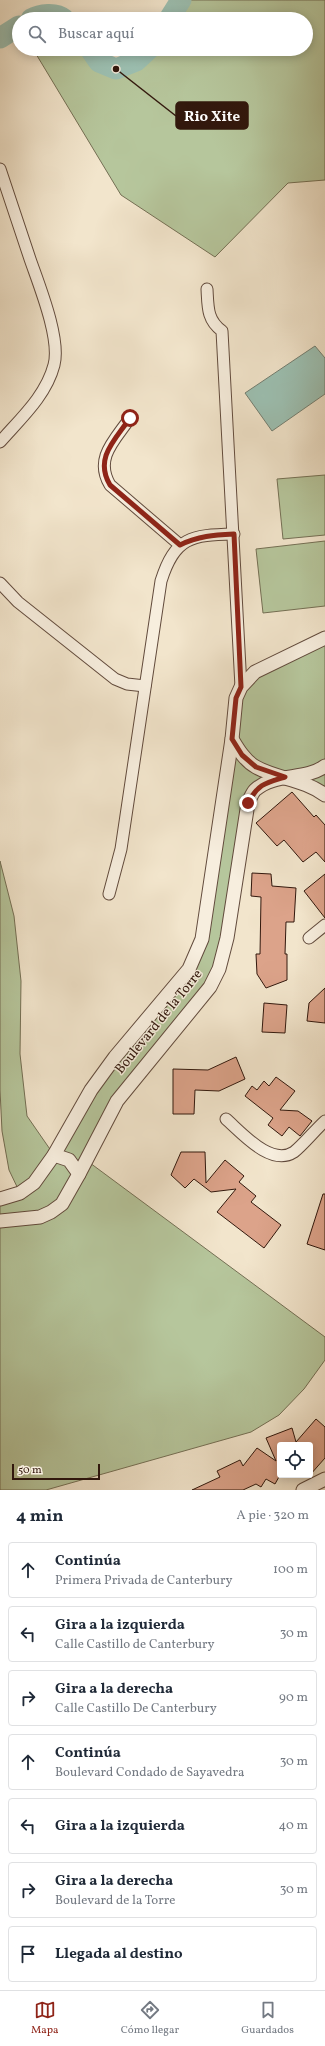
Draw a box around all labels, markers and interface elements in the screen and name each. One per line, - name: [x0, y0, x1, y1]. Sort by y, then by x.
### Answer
- search box: [12, 12, 313, 56]
- icon: search: [26, 23, 48, 45]
- text: Buscar aquí: [58, 24, 134, 45]
- callout: Rio Xite: [176, 102, 248, 129]
- text: Rio Xite: [184, 107, 240, 128]
- route start: [121, 409, 139, 427]
- route end: [239, 794, 257, 812]
- street label: Boulevard de la Torre: [111, 965, 207, 1078]
- map controls: [277, 1442, 313, 1478]
- button: locate: [277, 1442, 313, 1478]
- scale bar: [12, 1462, 100, 1481]
- text: 50 m: [18, 1463, 42, 1478]
- text: 4 min: [16, 1505, 63, 1528]
- text: A pie · 320 m: [237, 1507, 309, 1525]
- text: Continúa: [55, 1551, 121, 1572]
- icon: ahead: [17, 1559, 39, 1581]
- text: 100 m: [273, 1561, 308, 1579]
- text: Primera Privada de Canterbury: [55, 1572, 233, 1590]
- text: Gira a la izquierda: [55, 1615, 185, 1636]
- icon: left: [17, 1623, 39, 1645]
- text: 30 m: [280, 1625, 308, 1643]
- text: Calle Castillo de Canterbury: [55, 1636, 215, 1654]
- text: Gira a la derecha: [55, 1679, 173, 1700]
- icon: right: [17, 1687, 39, 1709]
- text: 90 m: [279, 1689, 308, 1707]
- text: Calle Castillo De Canterbury: [55, 1700, 217, 1718]
- text: Continúa: [55, 1743, 121, 1764]
- icon: ahead: [17, 1751, 39, 1773]
- text: 30 m: [280, 1753, 308, 1771]
- text: Boulevard Condado de Sayavedra: [55, 1764, 244, 1782]
- icon: left: [17, 1815, 39, 1837]
- text: Gira a la izquierda: [55, 1816, 185, 1837]
- text: 40 m: [279, 1817, 308, 1835]
- text: Gira a la derecha: [55, 1871, 173, 1892]
- icon: right: [17, 1879, 39, 1901]
- text: 30 m: [280, 1881, 308, 1899]
- text: Boulevard de la Torre: [55, 1892, 175, 1910]
- icon: arrive: [17, 1943, 39, 1965]
- text: Llegada al destino: [55, 1944, 183, 1965]
- tab: Mapa: [31, 1999, 59, 2038]
- tab: Cómo llegar: [121, 1999, 179, 2038]
- tab: Guardados: [241, 1999, 294, 2038]

